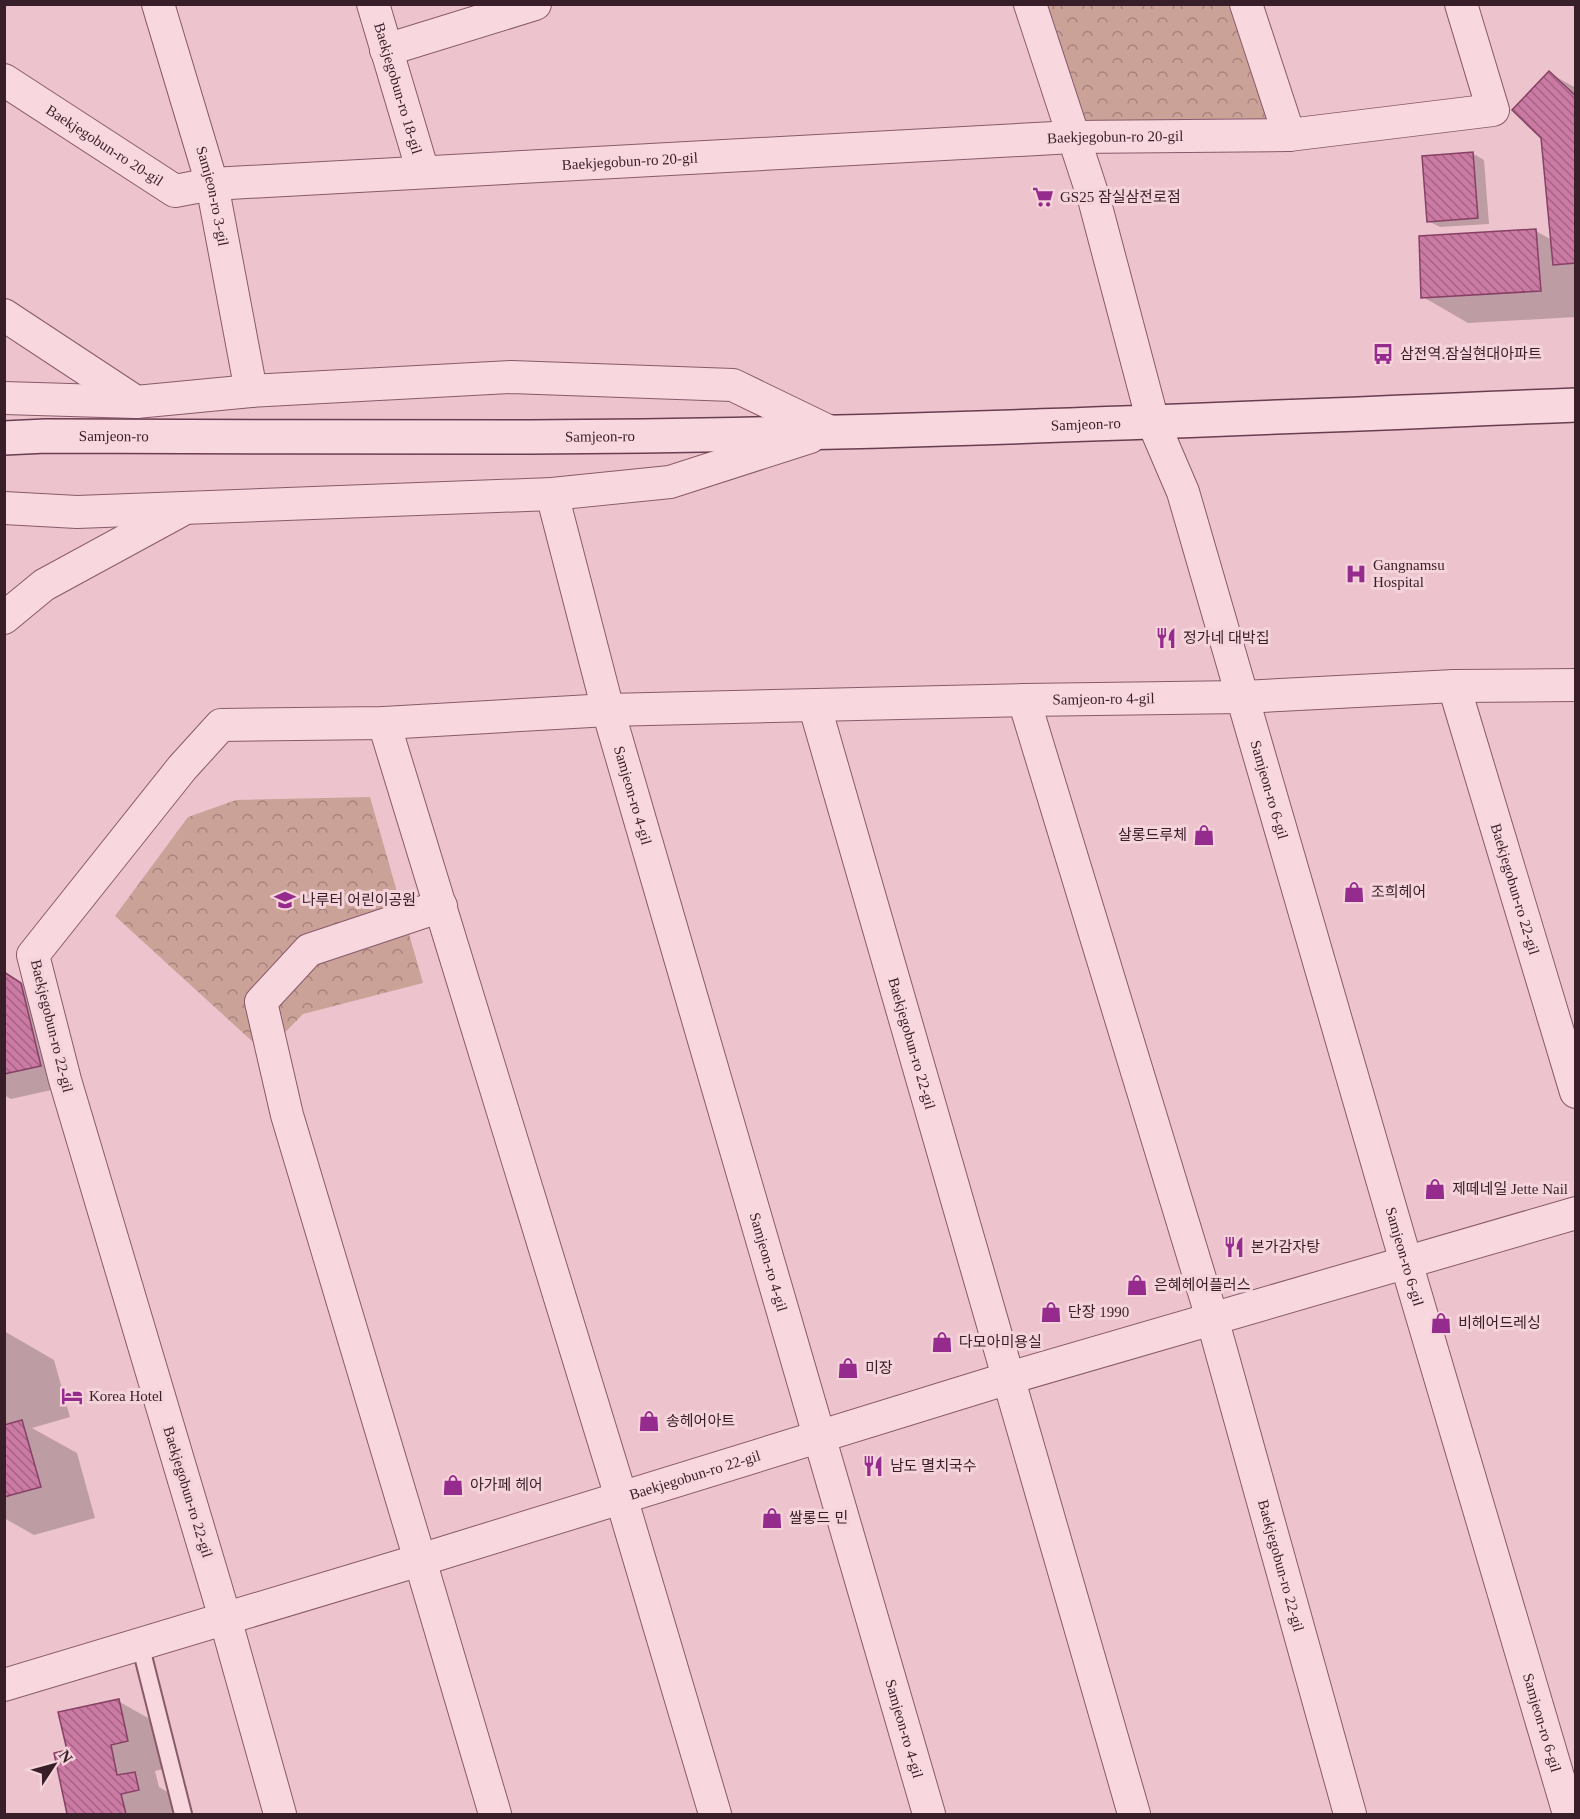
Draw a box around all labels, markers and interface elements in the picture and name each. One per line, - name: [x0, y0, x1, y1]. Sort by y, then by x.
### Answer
- street label: Baekjegobun-ro 18-gil: [371, 21, 425, 156]
- street label: Baekjegobun-ro 20-gil: [43, 102, 166, 189]
- street label: Baekjegobun-ro 20-gil: [1047, 128, 1183, 146]
- street label: Samjeon-ro 3-gil: [193, 144, 232, 248]
- street label: Baekjegobun-ro 20-gil: [561, 149, 698, 173]
- supermarket icon: GS25 잠실삼전로점: [1031, 185, 1055, 209]
- place label: GS25 잠실삼전로점: [1060, 189, 1181, 205]
- bus stop icon: 삼전역.잠실현대아파트: [1371, 342, 1395, 366]
- place label: 삼전역.잠실현대아파트: [1400, 345, 1542, 362]
- street label: Samjeon-ro: [1051, 415, 1121, 434]
- street label: Samjeon-ro: [79, 428, 149, 444]
- street label: Samjeon-ro: [565, 428, 635, 445]
- place label: Gangnamsu Hospital: [1373, 557, 1445, 590]
- hospital icon: Gangnamsu Hospital: [1344, 562, 1368, 586]
- restaurant icon: 정가네 대박집: [1154, 626, 1178, 650]
- place label: 정가네 대박집: [1183, 630, 1270, 646]
- street label: Samjeon-ro 4-gil: [1052, 690, 1155, 708]
- street label: Samjeon-ro 6-gil: [1247, 738, 1291, 841]
- street label: Samjeon-ro 4-gil: [611, 744, 655, 847]
- street label: Baekjegobun-ro 22-gil: [1488, 821, 1542, 957]
- shop icon: 살롱드루체: [1192, 823, 1216, 847]
- place label: 살롱드루체: [1118, 827, 1187, 843]
- shop icon: 조희헤어: [1342, 880, 1366, 904]
- place label: 조희헤어: [1371, 884, 1426, 900]
- school or university icon: 나루터 어린이공원: [273, 888, 297, 912]
- place label: 나루터 어린이공원: [302, 892, 416, 908]
- street label: Baekjegobun-ro 22-gil: [28, 958, 76, 1094]
- street label: Baekjegobun-ro 22-gil: [885, 976, 938, 1111]
- shop icon: 제떼네일 Jette Nail: [1423, 1177, 1447, 1201]
- place label: 제떼네일 Jette Nail: [1452, 1181, 1568, 1197]
- street label: Samjeon-ro 6-gil: [1383, 1205, 1427, 1308]
- street label: Samjeon-ro 4-gil: [747, 1211, 790, 1313]
- restaurant icon: 본가감자탕: [1222, 1235, 1246, 1259]
- place label: 본가감자탕: [1251, 1239, 1320, 1255]
- shop icon: 은혜헤어플러스: [1125, 1273, 1149, 1297]
- place label: 은혜헤어플러스: [1154, 1277, 1251, 1293]
- shop icon: 단장 1990: [1039, 1300, 1063, 1324]
- place label: 단장 1990: [1068, 1304, 1129, 1320]
- shop icon: 비헤어드레싱: [1429, 1311, 1453, 1335]
- place label: 비헤어드레싱: [1458, 1315, 1541, 1331]
- shop icon: 다모아미용실: [930, 1330, 954, 1354]
- place label: 다모아미용실: [959, 1334, 1042, 1350]
- shop icon: 미장: [836, 1356, 860, 1380]
- place label: 미장: [865, 1360, 893, 1376]
- hotel icon: Korea Hotel: [60, 1384, 84, 1408]
- place label: Korea Hotel: [89, 1388, 163, 1404]
- shop icon: 송헤어아트: [637, 1409, 661, 1433]
- place label: 송헤어아트: [666, 1413, 735, 1429]
- street label: Baekjegobun-ro 22-gil: [160, 1425, 216, 1559]
- street label: Baekjegobun-ro 22-gil: [627, 1447, 762, 1503]
- restaurant icon: 남도 멸치국수: [861, 1454, 885, 1478]
- place label: 남도 멸치국수: [890, 1458, 977, 1474]
- shop icon: 아가페 헤어: [441, 1473, 465, 1497]
- place label: 아가페 헤어: [470, 1477, 543, 1493]
- street label: Baekjegobun-ro 22-gil: [1255, 1498, 1307, 1633]
- shop icon: 쌀롱드 민: [760, 1506, 784, 1530]
- place label: 쌀롱드 민: [789, 1510, 848, 1526]
- street label: Samjeon-ro 6-gil: [1520, 1671, 1564, 1774]
- street label: Samjeon-ro 4-gil: [882, 1677, 926, 1780]
- north arrow: [24, 1735, 84, 1795]
- text: N: [55, 1747, 76, 1767]

